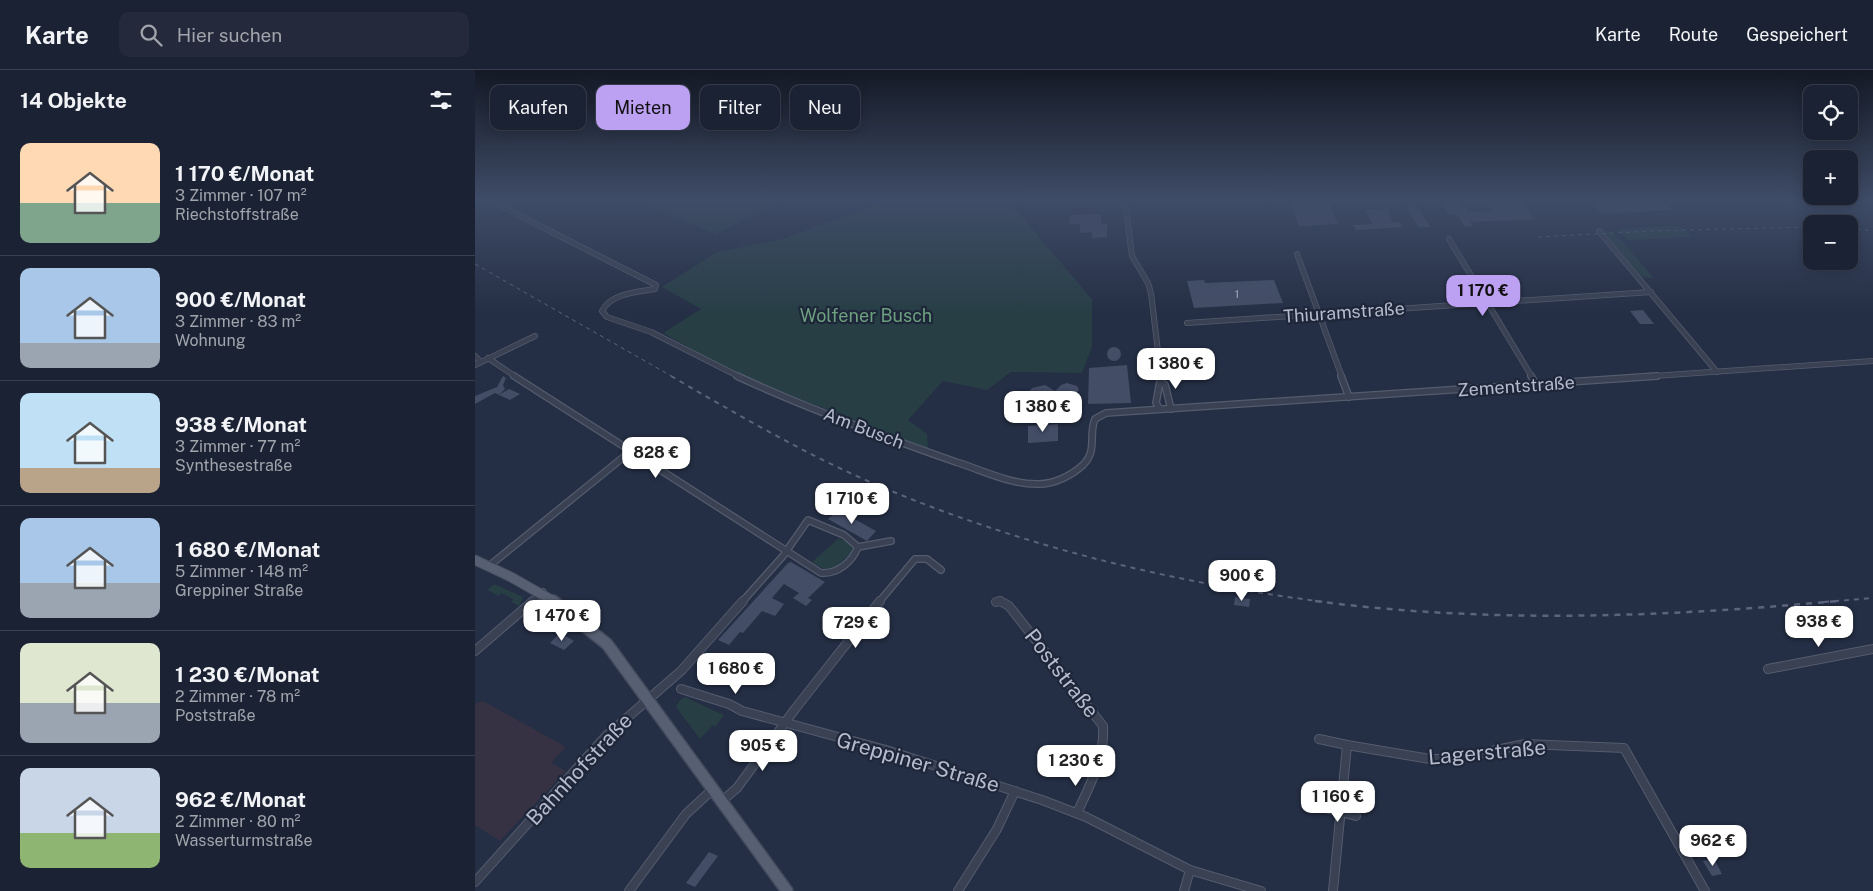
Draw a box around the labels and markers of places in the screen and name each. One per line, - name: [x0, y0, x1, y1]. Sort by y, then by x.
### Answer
- pin: 1 170 €: [1437, 274, 1529, 317]
- pin: 1 380 €: [1130, 348, 1222, 390]
- pin: 1 380 €: [997, 390, 1089, 433]
- pin: 828 €: [621, 436, 691, 479]
- pin: 1 710 €: [806, 482, 898, 525]
- pin: 900 €: [1207, 560, 1277, 602]
- pin: 1 470 €: [516, 600, 608, 642]
- pin: 729 €: [821, 606, 891, 649]
- pin: 938 €: [1784, 606, 1854, 648]
- pin: 1 680 €: [690, 652, 782, 695]
- pin: 905 €: [728, 730, 798, 772]
- pin: 1 230 €: [1030, 744, 1122, 787]
- pin: 1 160 €: [1292, 780, 1384, 823]
- pin: 962 €: [1678, 824, 1748, 867]

